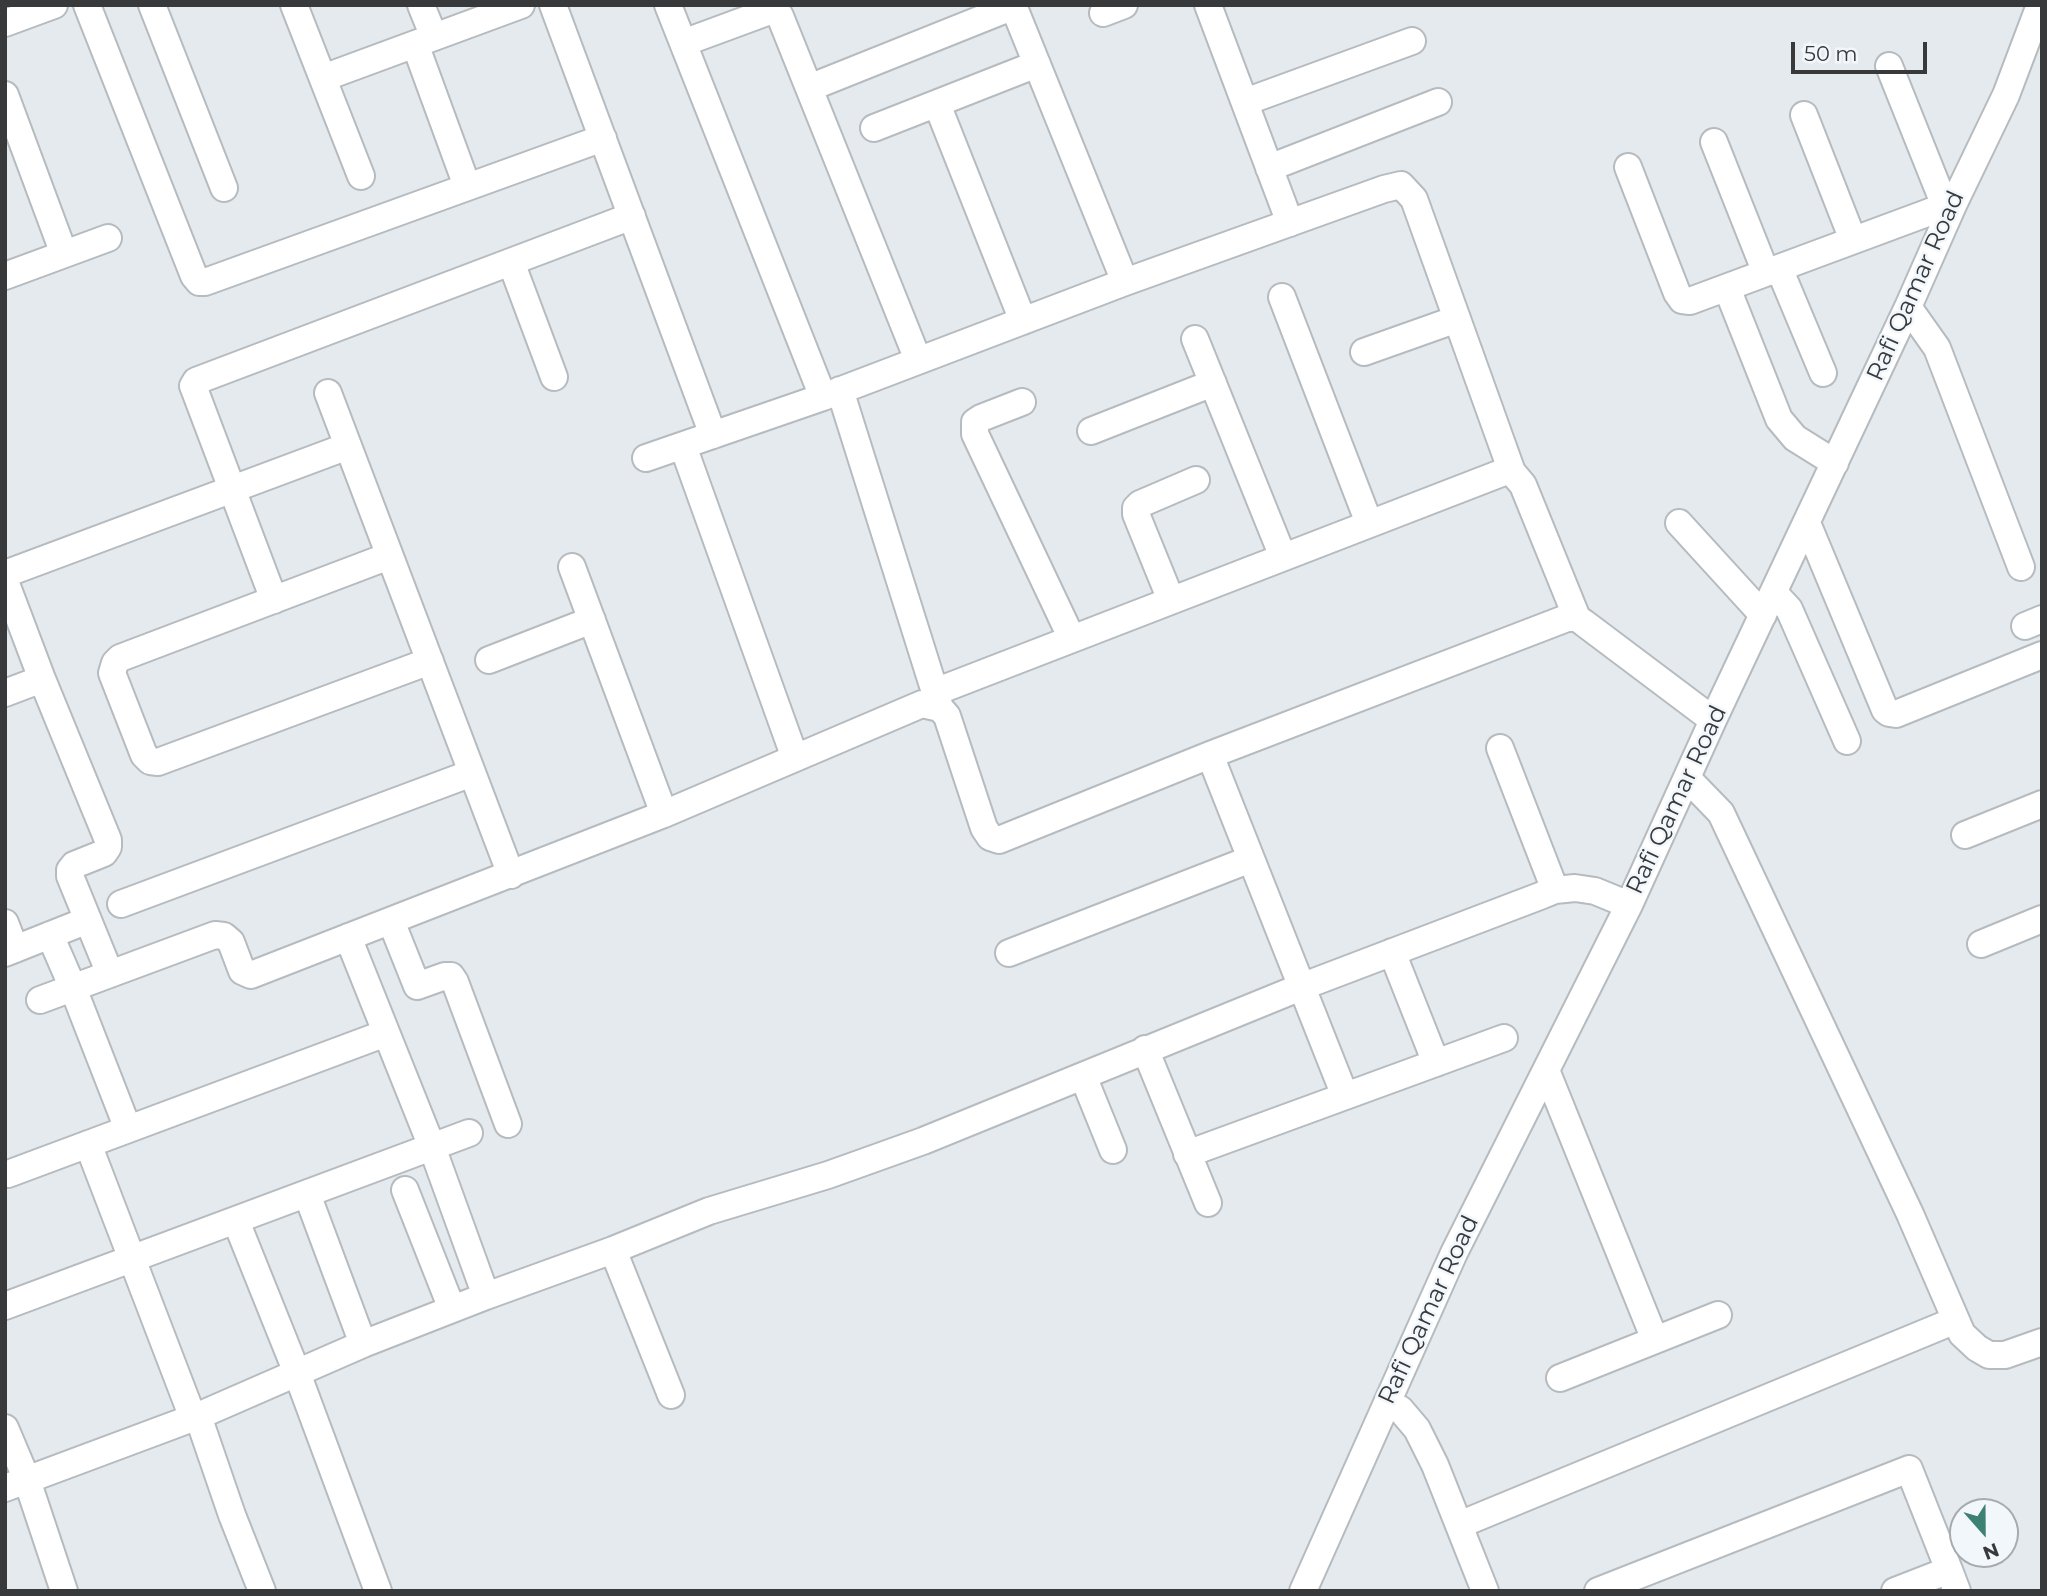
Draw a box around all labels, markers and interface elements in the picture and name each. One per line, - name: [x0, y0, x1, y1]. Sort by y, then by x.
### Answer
- scale bar: [1795, 28, 1932, 72]
- text: 50 m: [1804, 41, 1858, 66]
- street label: Rafi Qamar Road: [1861, 187, 1971, 385]
- street label: Rafi Qamar Road: [1621, 701, 1733, 899]
- street label: Rafi Qamar Road: [1373, 1211, 1485, 1409]
- north arrow: [1949, 1498, 2019, 1568]
- text: N: [1980, 1538, 2002, 1565]

